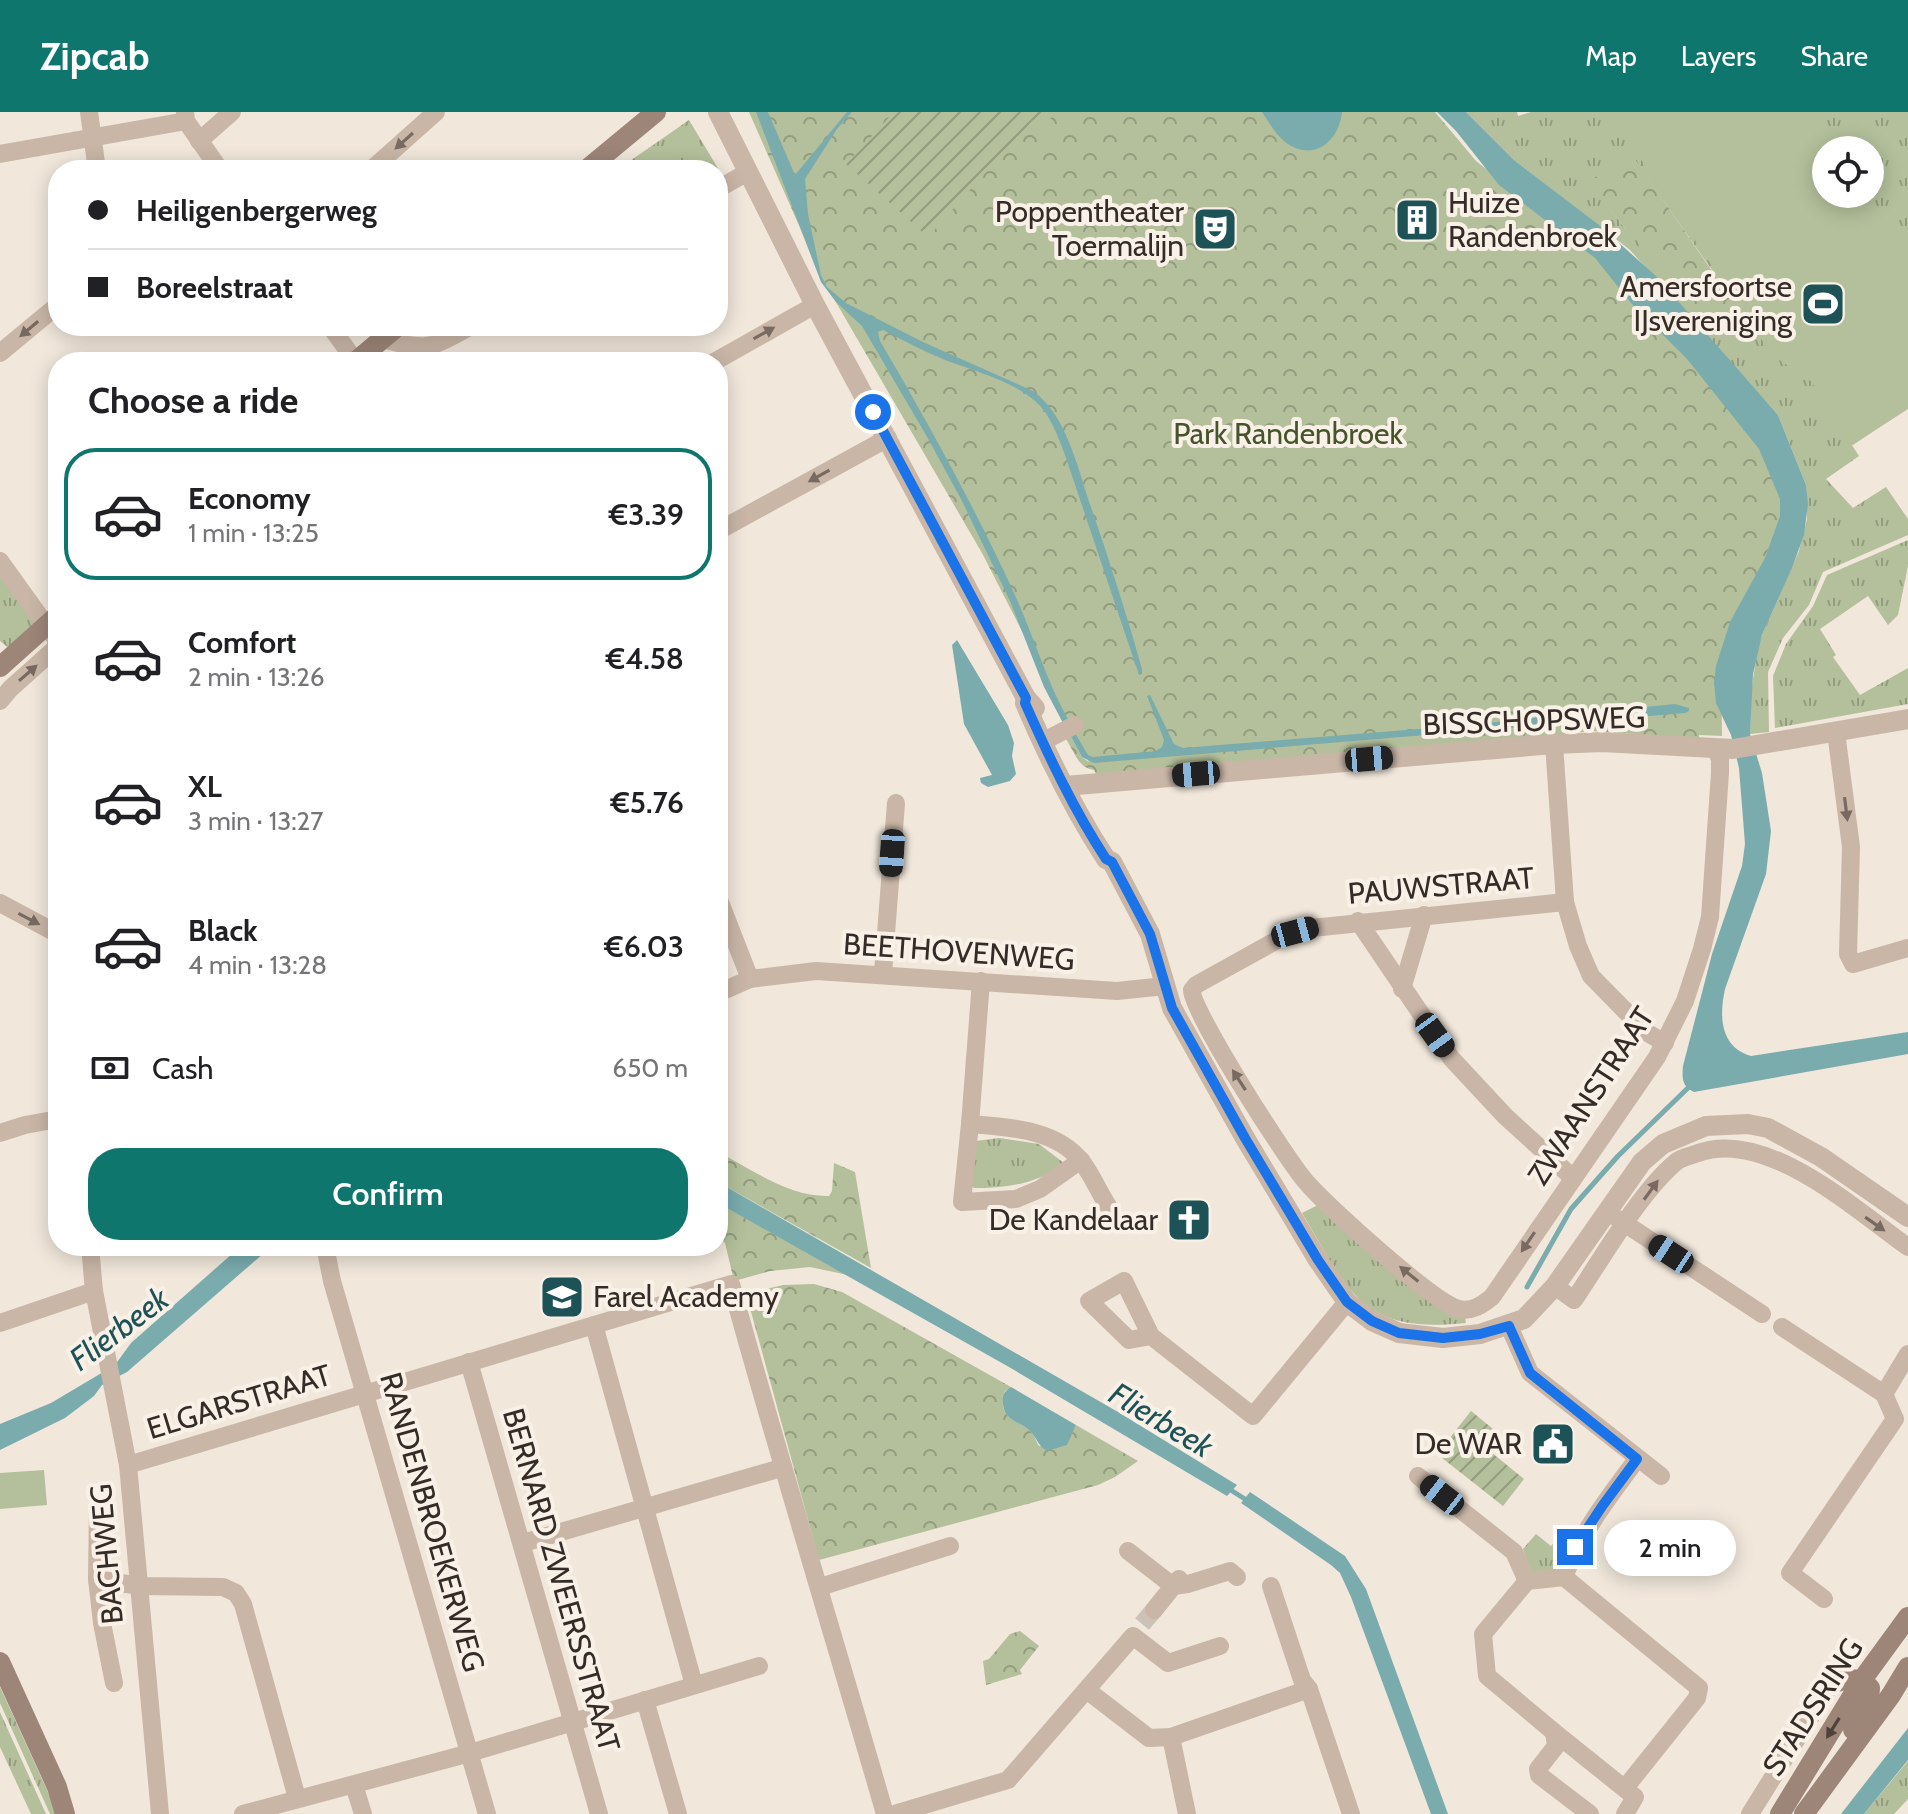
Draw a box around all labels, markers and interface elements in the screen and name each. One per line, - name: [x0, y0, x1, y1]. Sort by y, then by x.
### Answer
- text: Zipcab: [40, 33, 149, 80]
- text: Map: [1585, 39, 1637, 73]
- text: Layers: [1681, 39, 1756, 73]
- text: Share: [1800, 39, 1868, 73]
- one-way arrow: [394, 132, 414, 149]
- map controls: [1812, 136, 1884, 208]
- button: locate: [1812, 136, 1884, 208]
- place label: Huize Randenbroek: [1448, 184, 1617, 255]
- text: Heiligenbergerweg: [136, 192, 377, 229]
- place label: Poppentheater Toermalijn: [995, 193, 1185, 264]
- building icon: Huize Randenbroek: [1393, 196, 1441, 244]
- theatre icon: Poppentheater Toermalijn: [1191, 205, 1239, 253]
- place label: Amersfoortse IJsvereniging: [1620, 268, 1793, 339]
- text: Boreelstraat: [136, 269, 293, 306]
- sports icon: Amersfoortse IJsvereniging: [1799, 280, 1847, 328]
- one-way arrow: [19, 320, 39, 337]
- one-way arrow: [753, 326, 775, 340]
- text: Choose a ride: [88, 378, 298, 422]
- route start: [855, 394, 891, 430]
- park label: Park Randenbroek: [1173, 415, 1403, 452]
- one-way arrow: [808, 469, 831, 482]
- icon: car: [92, 478, 164, 550]
- text: Economy: [188, 480, 311, 517]
- text: €3.39: [609, 496, 684, 533]
- text: 1 min · 13:25: [188, 517, 319, 549]
- icon: car: [92, 622, 164, 694]
- text: Comfort: [188, 624, 296, 661]
- text: €4.58: [606, 640, 684, 677]
- text: 2 min · 13:26: [188, 661, 325, 693]
- one-way arrow: [19, 664, 38, 682]
- street label: BISSCHOPSWEG: [1422, 698, 1646, 743]
- car: [1344, 745, 1394, 773]
- car: [1171, 760, 1221, 788]
- icon: car: [92, 766, 164, 838]
- text: XL: [188, 768, 222, 805]
- text: €5.76: [611, 784, 684, 821]
- one-way arrow: [1840, 797, 1853, 822]
- text: 3 min · 13:27: [188, 805, 323, 837]
- car: [878, 828, 906, 878]
- street label: PAUWSTRAAT: [1346, 859, 1536, 912]
- icon: car: [92, 910, 164, 982]
- one-way arrow: [18, 911, 40, 925]
- text: Black: [188, 912, 258, 949]
- car: [1269, 914, 1321, 950]
- street label: BEETHOVENWEG: [842, 925, 1076, 978]
- text: €6.03: [604, 928, 684, 965]
- text: 4 min · 13:28: [188, 949, 327, 981]
- street label: ZWAANSTRAAT: [1519, 1000, 1662, 1192]
- car: [1411, 1009, 1459, 1061]
- icon: cash: [88, 1046, 132, 1090]
- text: Cash: [152, 1050, 214, 1087]
- text: 650 m: [612, 1052, 688, 1084]
- one-way arrow: [1232, 1070, 1247, 1091]
- button: Confirm: [88, 1148, 688, 1240]
- one-way arrow: [1643, 1179, 1659, 1201]
- church icon: De Kandelaar: [1165, 1196, 1213, 1244]
- place label: De Kandelaar: [989, 1201, 1159, 1238]
- one-way arrow: [1865, 1216, 1886, 1231]
- one-way arrow: [1521, 1231, 1536, 1252]
- car: [1644, 1231, 1698, 1277]
- one-way arrow: [1399, 1266, 1419, 1283]
- school or university icon: Farel Academy: [538, 1273, 586, 1321]
- water label: Flierbeek: [61, 1278, 177, 1378]
- place label: Farel Academy: [593, 1278, 779, 1315]
- street label: ELGARSTRAAT: [142, 1356, 335, 1447]
- street label: RANDENBROEKERWEG: [372, 1368, 493, 1676]
- water label: Flierbeek: [1102, 1373, 1221, 1466]
- street label: BERNARD ZWEERSSTRAAT: [495, 1404, 628, 1756]
- public building icon: De WAR: [1529, 1420, 1577, 1468]
- place label: De WAR: [1414, 1425, 1522, 1462]
- car: [1416, 1471, 1468, 1519]
- street label: BACHWEG: [82, 1482, 131, 1626]
- callout: 2 min: [1603, 1519, 1735, 1575]
- route end: [1557, 1529, 1593, 1565]
- text: 2 min: [1639, 1532, 1701, 1564]
- street label: STADSRING: [1754, 1631, 1871, 1783]
- one-way arrow: [1827, 1717, 1841, 1739]

